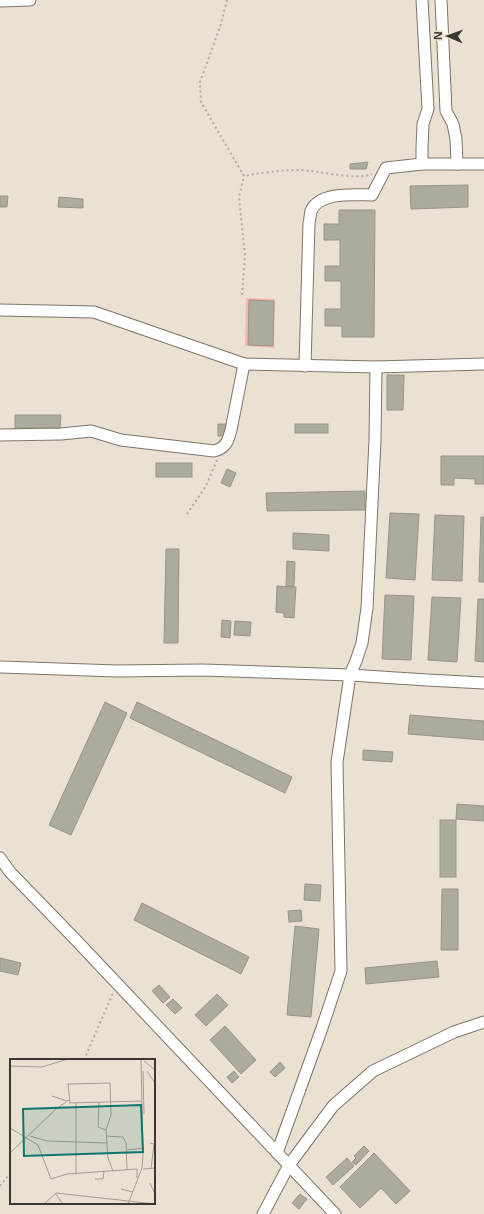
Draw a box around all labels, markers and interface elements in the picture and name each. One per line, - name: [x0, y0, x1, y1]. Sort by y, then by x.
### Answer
- north arrow: [428, 16, 468, 56]
- text: N: [430, 31, 445, 40]
- inset map: [10, 1059, 155, 1204]

